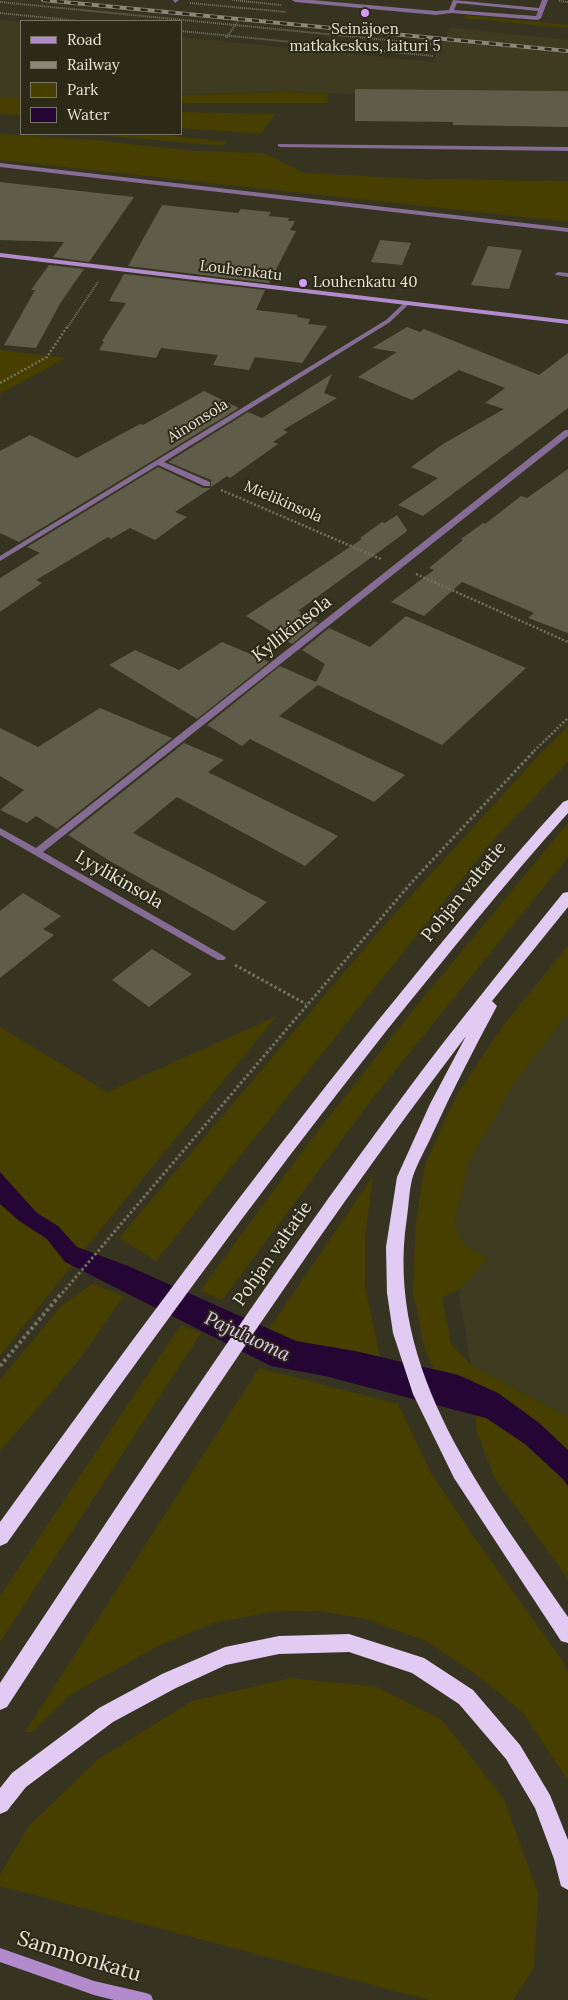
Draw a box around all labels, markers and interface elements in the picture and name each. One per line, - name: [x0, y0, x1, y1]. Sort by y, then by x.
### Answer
- marker: Seinäjoen matkakeskus, laituri 5: [359, 7, 371, 19]
- legend: [20, 20, 182, 135]
- place label: Seinäjoen matkakeskus, laituri 5: [289, 21, 441, 56]
- text: Road: [67, 30, 102, 49]
- text: Railway: [67, 55, 120, 74]
- text: Park: [67, 80, 98, 99]
- text: Water: [67, 105, 109, 124]
- street label: Louhenkatu: [199, 257, 283, 285]
- place label: Louhenkatu 40: [313, 274, 417, 292]
- marker: Louhenkatu 40: [297, 277, 309, 289]
- street label: Ainonsola: [164, 395, 232, 447]
- street label: Mielikinsola: [241, 477, 325, 527]
- street label: Kyllikinsola: [248, 591, 336, 667]
- street label: Pohjan valtatie: [417, 838, 511, 946]
- street label: Lyylikinsola: [71, 846, 167, 914]
- street label: Pohjan valtatie: [229, 1198, 317, 1310]
- water label: Pajuluoma: [201, 1307, 293, 1367]
- street label: Sammonkatu: [14, 1926, 144, 1988]

